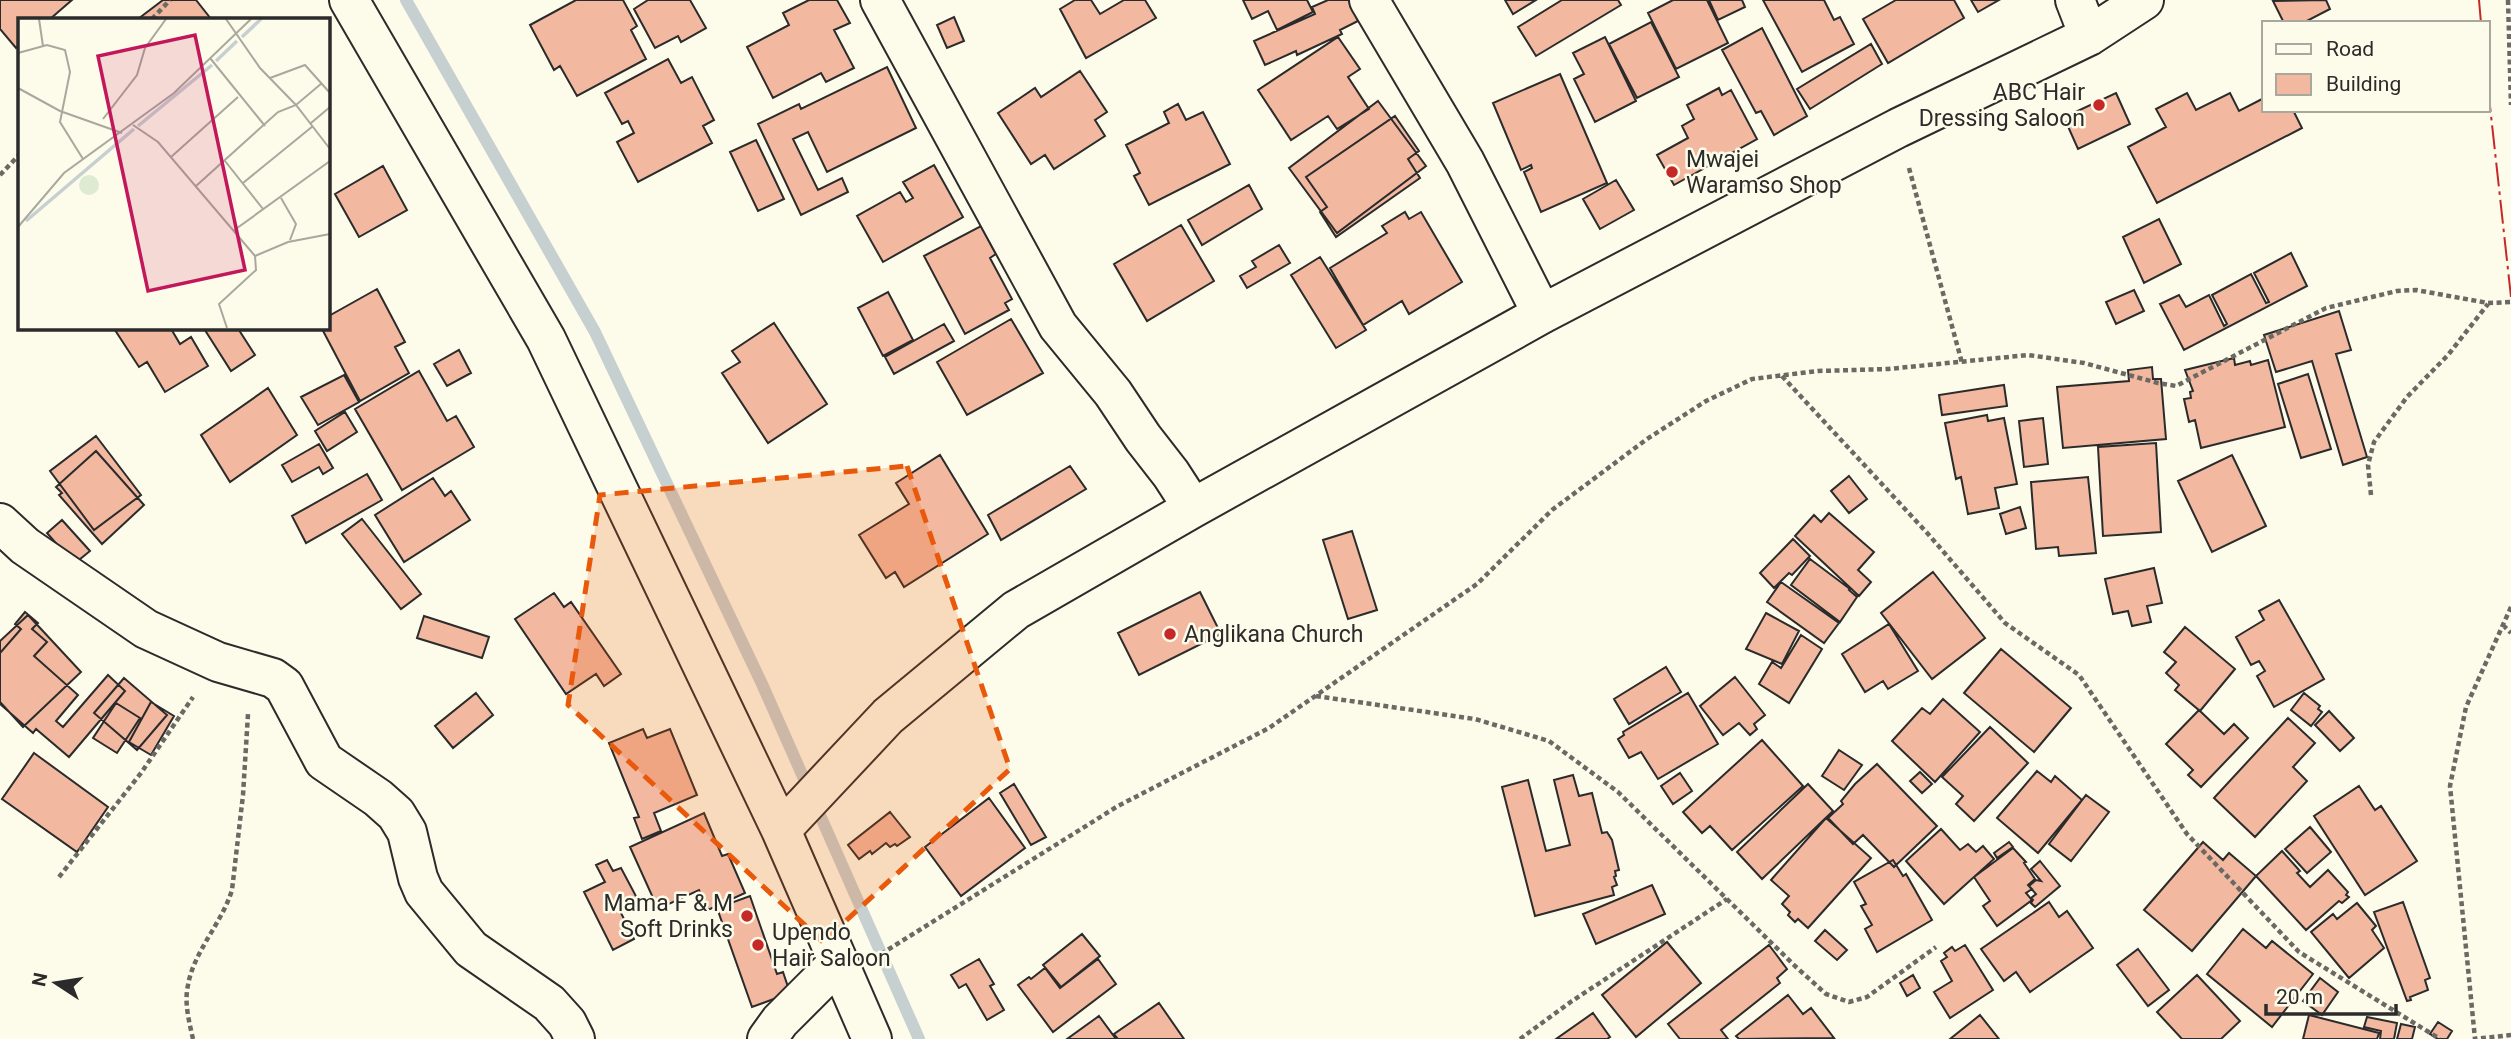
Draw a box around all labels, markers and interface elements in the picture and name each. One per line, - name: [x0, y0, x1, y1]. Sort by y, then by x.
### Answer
- inset map: [18, 18, 329, 329]
- legend: [2262, 21, 2490, 112]
- text: Road: [2326, 37, 2374, 61]
- text: Building: [2326, 72, 2401, 96]
- place label: ABC Hair Dressing Saloon: [1919, 79, 2085, 132]
- marker: ABC Hair Dressing Saloon: [2091, 97, 2107, 113]
- place label: Mwajei Waramso Shop: [1686, 146, 1842, 199]
- marker: Mwajei Waramso Shop: [1664, 164, 1680, 180]
- place label: Anglikana Church: [1184, 621, 1364, 648]
- marker: Anglikana Church: [1162, 626, 1178, 642]
- place label: Mama F & M Soft Drinks: [604, 890, 733, 943]
- marker: Mama F & M Soft Drinks: [739, 908, 755, 924]
- place label: Upendo Hair Saloon: [772, 919, 891, 972]
- marker: Upendo Hair Saloon: [750, 937, 766, 953]
- north arrow: [21, 948, 91, 1018]
- text: N: [27, 971, 53, 989]
- scale bar: [2266, 972, 2396, 1016]
- text: 20 m: [2276, 985, 2323, 1009]

